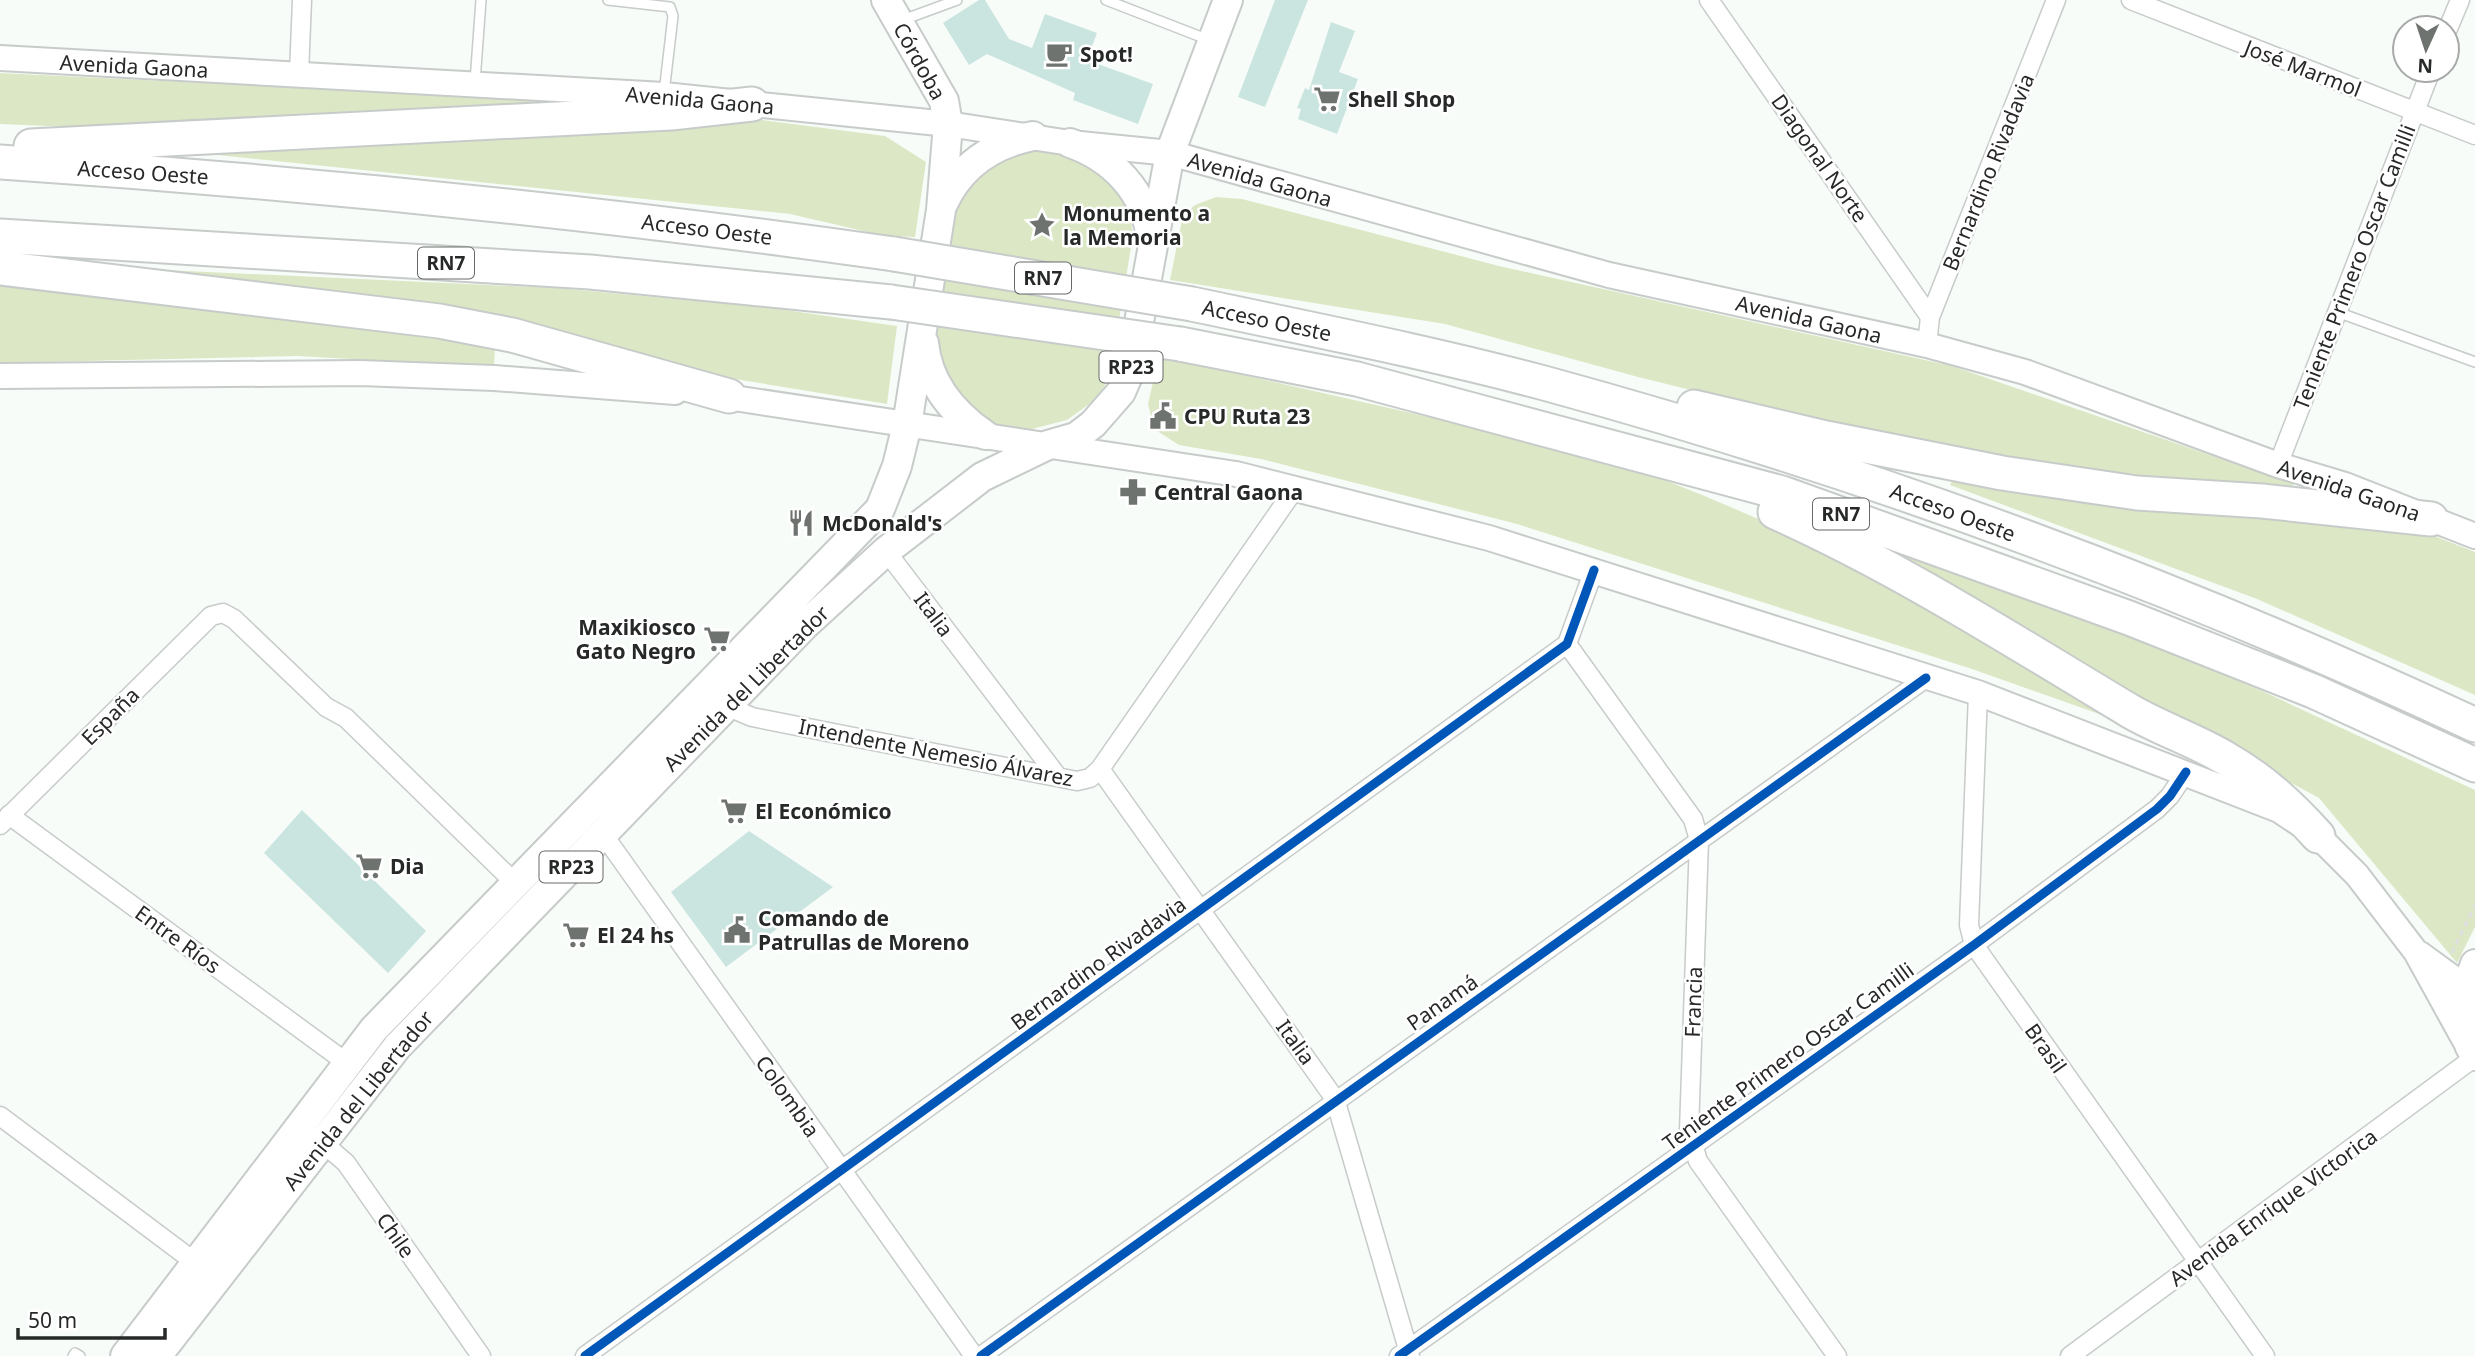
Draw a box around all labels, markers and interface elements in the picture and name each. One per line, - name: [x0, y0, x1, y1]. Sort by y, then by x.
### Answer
- north arrow: [2391, 14, 2461, 84]
- street label: Córdoba: [887, 17, 953, 105]
- street label: José Marmol: [2239, 32, 2365, 103]
- cafe icon: Spot!: [1044, 39, 1074, 69]
- place label: Spot!: [1080, 40, 1133, 68]
- street label: Avenida Gaona: [59, 48, 209, 84]
- text: N: [2417, 53, 2434, 79]
- street label: Bernardino Rivadavia: [1936, 69, 2040, 275]
- street label: Avenida Gaona: [625, 80, 775, 120]
- supermarket icon: Shell Shop: [1312, 84, 1342, 114]
- place label: Shell Shop: [1348, 85, 1455, 113]
- street label: Diagonal Norte: [1765, 88, 1875, 228]
- street label: Teniente Primero Oscar Camilli: [2287, 120, 2421, 414]
- street label: Avenida Gaona: [1185, 145, 1335, 213]
- street label: Acceso Oeste: [76, 153, 210, 191]
- place label: Monumento a la Memoria: [1063, 199, 1210, 251]
- street label: Acceso Oeste: [640, 207, 774, 251]
- place icon: Monumento a la Memoria: [1027, 210, 1057, 240]
- road number: RN7: [418, 247, 474, 278]
- road number: RN7: [1015, 262, 1071, 294]
- street label: Avenida Gaona: [1733, 289, 1885, 349]
- street label: Acceso Oeste: [1200, 293, 1334, 347]
- road number: RP23: [1100, 352, 1162, 382]
- public building icon: CPU Ruta 23: [1148, 401, 1178, 431]
- place label: CPU Ruta 23: [1184, 402, 1310, 430]
- street label: Avenida Gaona: [2274, 453, 2424, 527]
- street label: Acceso Oeste: [1886, 476, 2020, 548]
- pharmacy icon: Central Gaona: [1118, 477, 1148, 507]
- place label: Central Gaona: [1154, 478, 1303, 506]
- road number: RN7: [1813, 499, 1869, 530]
- restaurant icon: McDonald's: [786, 508, 816, 538]
- place label: McDonald's: [822, 509, 942, 537]
- street label: Italia: [908, 586, 960, 642]
- street label: Avenida del Libertador: [657, 599, 835, 777]
- place label: Maxikiosco Gato Negro: [576, 613, 696, 665]
- supermarket icon: Maxikiosco Gato Negro: [702, 624, 732, 654]
- street label: España: [75, 681, 145, 751]
- street label: Intendente Nemesio Álvarez: [796, 712, 1076, 792]
- supermarket icon: El Económico: [719, 796, 749, 826]
- place label: El Económico: [755, 797, 892, 825]
- supermarket icon: Dia: [354, 851, 384, 881]
- place label: Dia: [390, 852, 424, 880]
- road number: RP23: [540, 852, 602, 882]
- street label: Bernardino Rivadavia: [1005, 890, 1191, 1036]
- street label: Entre Ríos: [130, 899, 226, 979]
- place label: Comando de Patrullas de Moreno: [758, 904, 969, 956]
- public building icon: Comando de Patrullas de Moreno: [722, 915, 752, 945]
- supermarket icon: El 24 hs: [561, 920, 591, 950]
- place label: El 24 hs: [597, 921, 674, 949]
- street label: Teniente Primero Oscar Camilli: [1657, 955, 1919, 1157]
- street label: Francia: [1678, 966, 1708, 1038]
- street label: Panamá: [1401, 967, 1483, 1037]
- street label: Avenida del Libertador: [277, 1004, 439, 1196]
- street label: Italia: [1270, 1014, 1322, 1070]
- street label: Brasil: [2019, 1018, 2073, 1078]
- street label: Colombia: [750, 1050, 826, 1142]
- street label: Avenida Enrique Victorica: [2163, 1122, 2383, 1292]
- street label: Chile: [370, 1207, 422, 1263]
- scale bar: [18, 1296, 164, 1340]
- text: 50 m: [28, 1306, 77, 1334]

